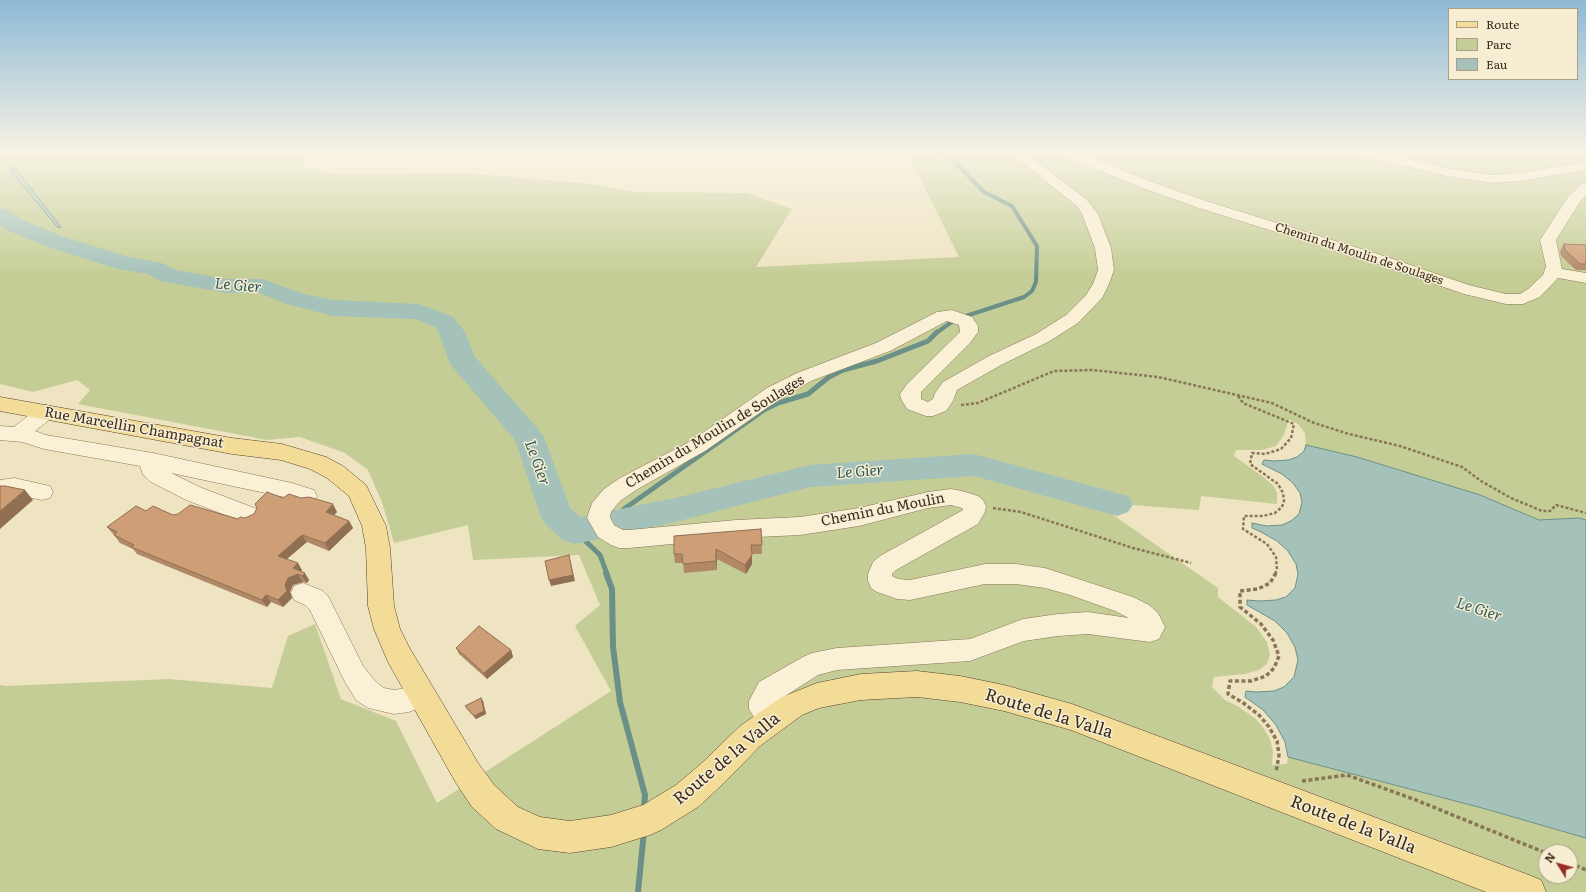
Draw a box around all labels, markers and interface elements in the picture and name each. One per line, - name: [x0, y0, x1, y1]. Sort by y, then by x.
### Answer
- legend: [1448, 8, 1578, 80]
- text: Route: [1486, 15, 1520, 33]
- text: Parc: [1486, 35, 1511, 53]
- text: Eau: [1486, 55, 1507, 73]
- street label: Chemin du Moulin de Soulages: [1273, 220, 1445, 288]
- water label: Le Gier: [214, 275, 262, 297]
- street label: Chemin du Moulin de Soulages: [623, 372, 807, 492]
- street label: Rue Marcellin Champagnat: [43, 404, 225, 452]
- water label: Le Gier: [521, 438, 553, 488]
- water label: Le Gier: [836, 461, 884, 483]
- street label: Chemin du Moulin: [820, 490, 946, 530]
- water label: Le Gier: [1454, 594, 1504, 626]
- street label: Route de la Valla: [983, 685, 1115, 743]
- street label: Route de la Valla: [670, 709, 784, 809]
- street label: Route de la Valla: [1287, 792, 1419, 858]
- north arrow: [1538, 844, 1578, 884]
- text: N: [1540, 849, 1558, 866]

